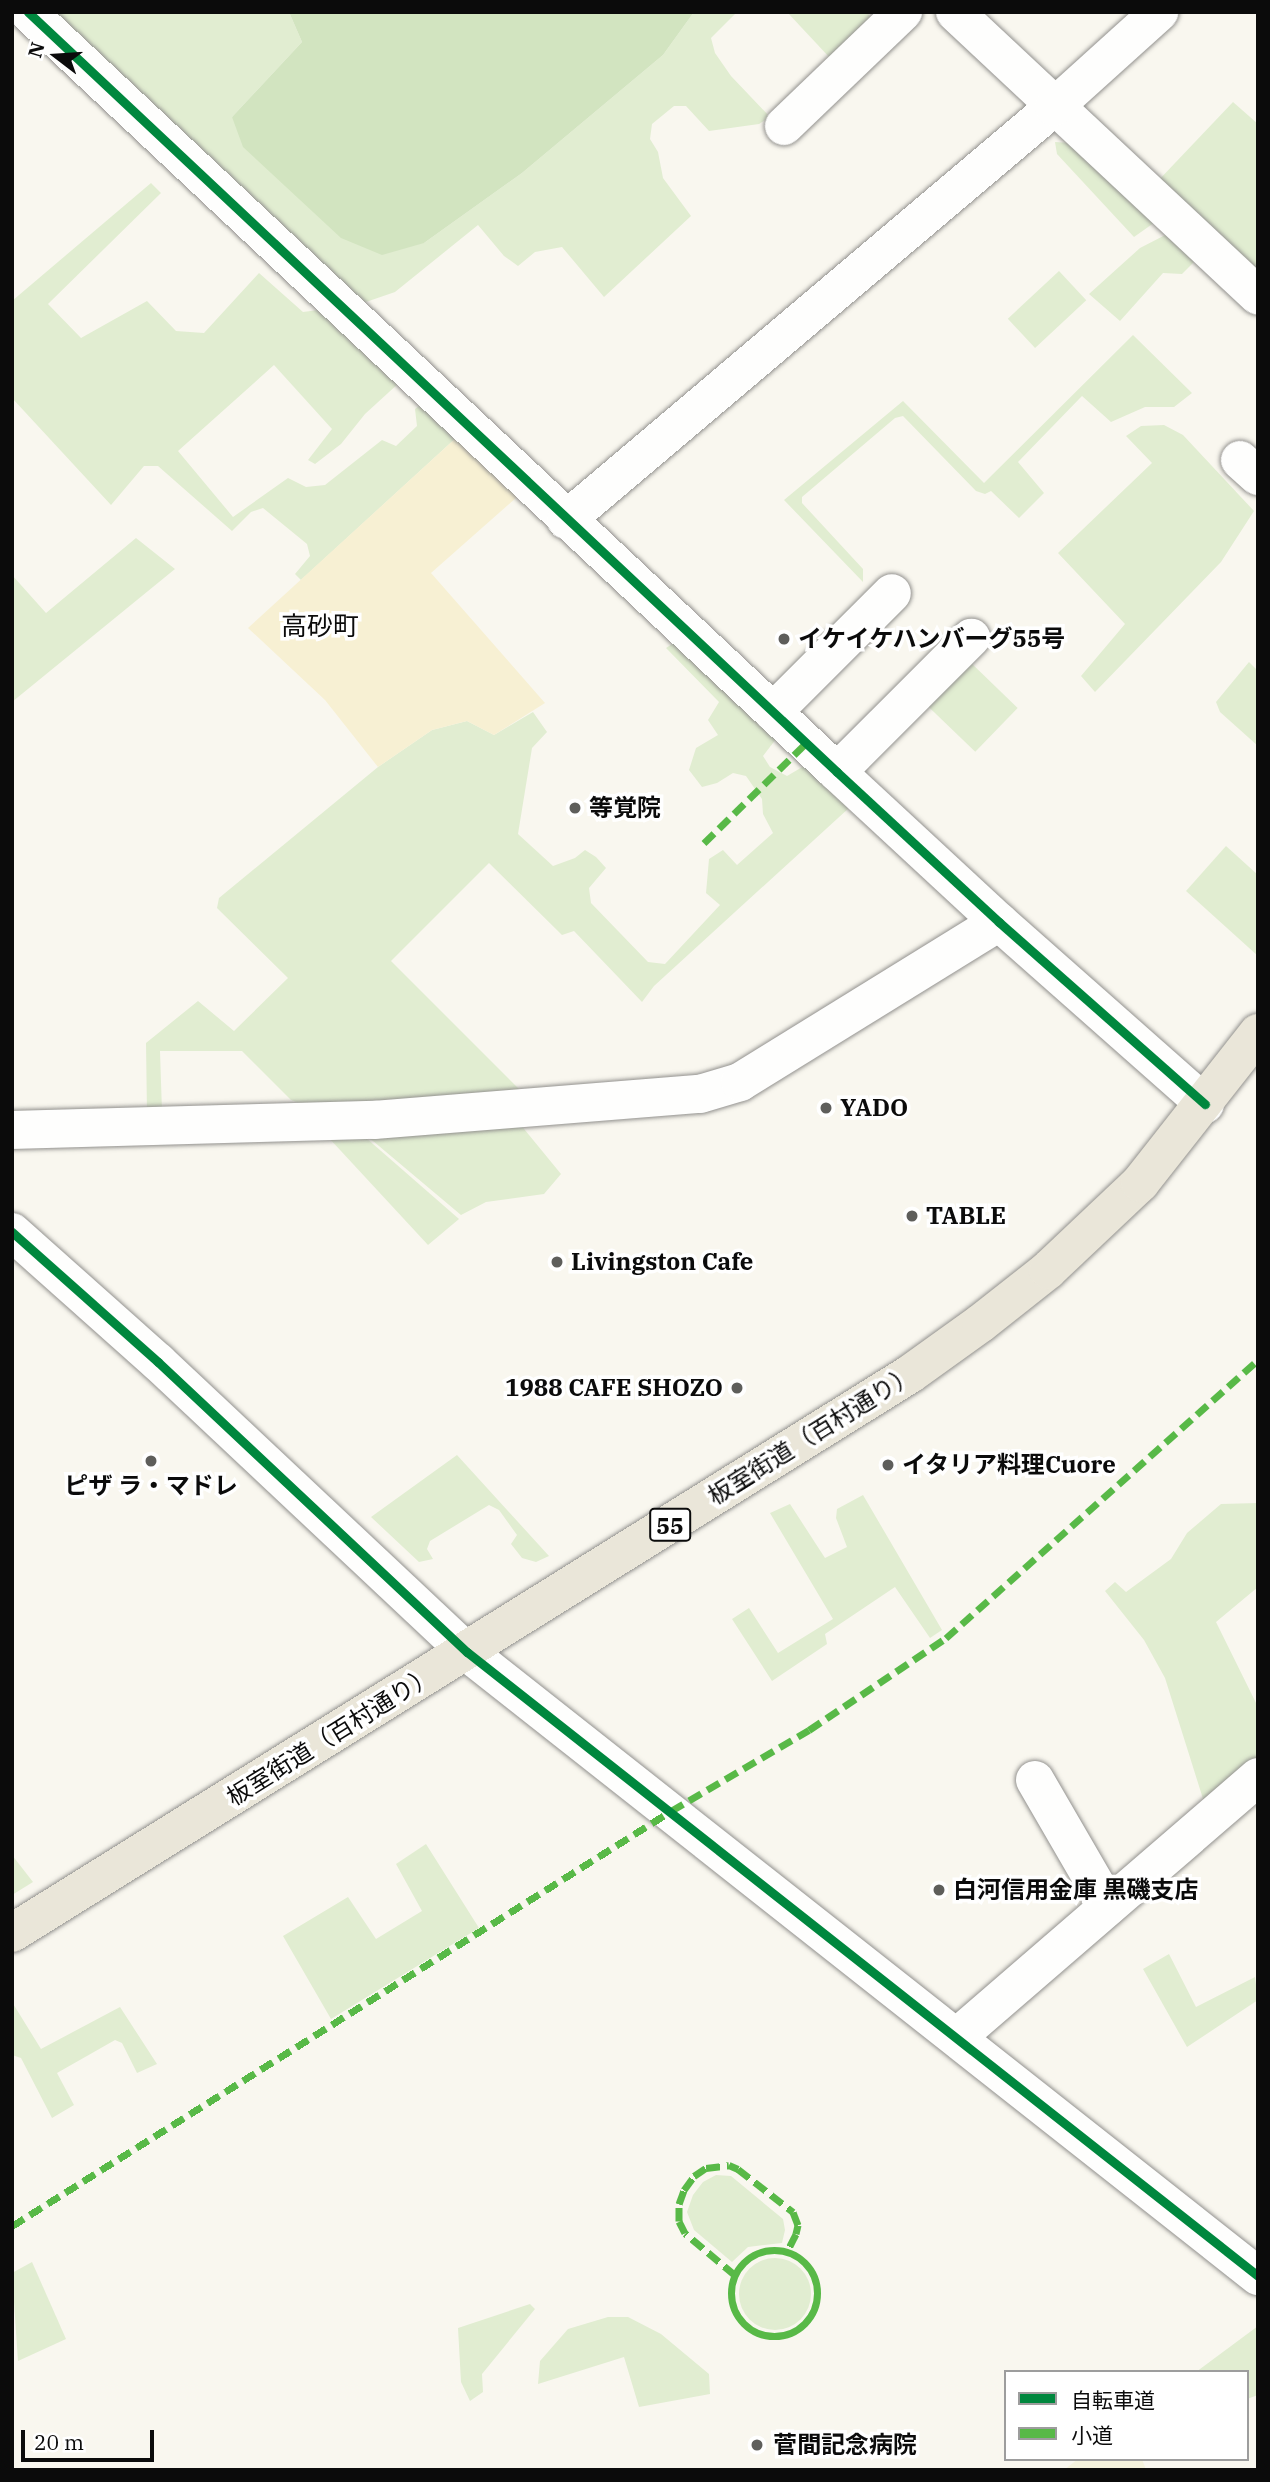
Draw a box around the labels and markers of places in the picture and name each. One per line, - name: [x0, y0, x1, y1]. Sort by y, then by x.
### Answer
- place label: イケイケハンバーグ55号: [798, 625, 1067, 653]
- marker: イケイケハンバーグ55号: [776, 631, 792, 647]
- place label: 等覚院: [589, 794, 661, 822]
- marker: 等覚院: [567, 800, 583, 816]
- place label: YADO: [840, 1094, 908, 1122]
- marker: YADO: [818, 1100, 834, 1116]
- place label: TABLE: [926, 1202, 1006, 1230]
- marker: TABLE: [904, 1208, 920, 1224]
- place label: Livingston Cafe: [571, 1248, 753, 1276]
- marker: Livingston Cafe: [549, 1254, 565, 1270]
- place label: 1988 CAFE SHOZO: [505, 1374, 723, 1402]
- marker: 1988 CAFE SHOZO: [729, 1380, 745, 1396]
- place label: イタリア料理Cuore: [902, 1451, 1117, 1479]
- marker: ピザ ラ・マドレ: [143, 1453, 159, 1469]
- marker: イタリア料理Cuore: [880, 1457, 896, 1473]
- place label: ピザ ラ・マドレ: [64, 1472, 238, 1500]
- place label: 白河信用金庫 黒磯支店: [953, 1876, 1199, 1904]
- marker: 白河信用金庫 黒磯支店: [931, 1882, 947, 1898]
- place label: 菅間記念病院: [773, 2431, 917, 2459]
- marker: 菅間記念病院: [747, 2435, 767, 2455]

